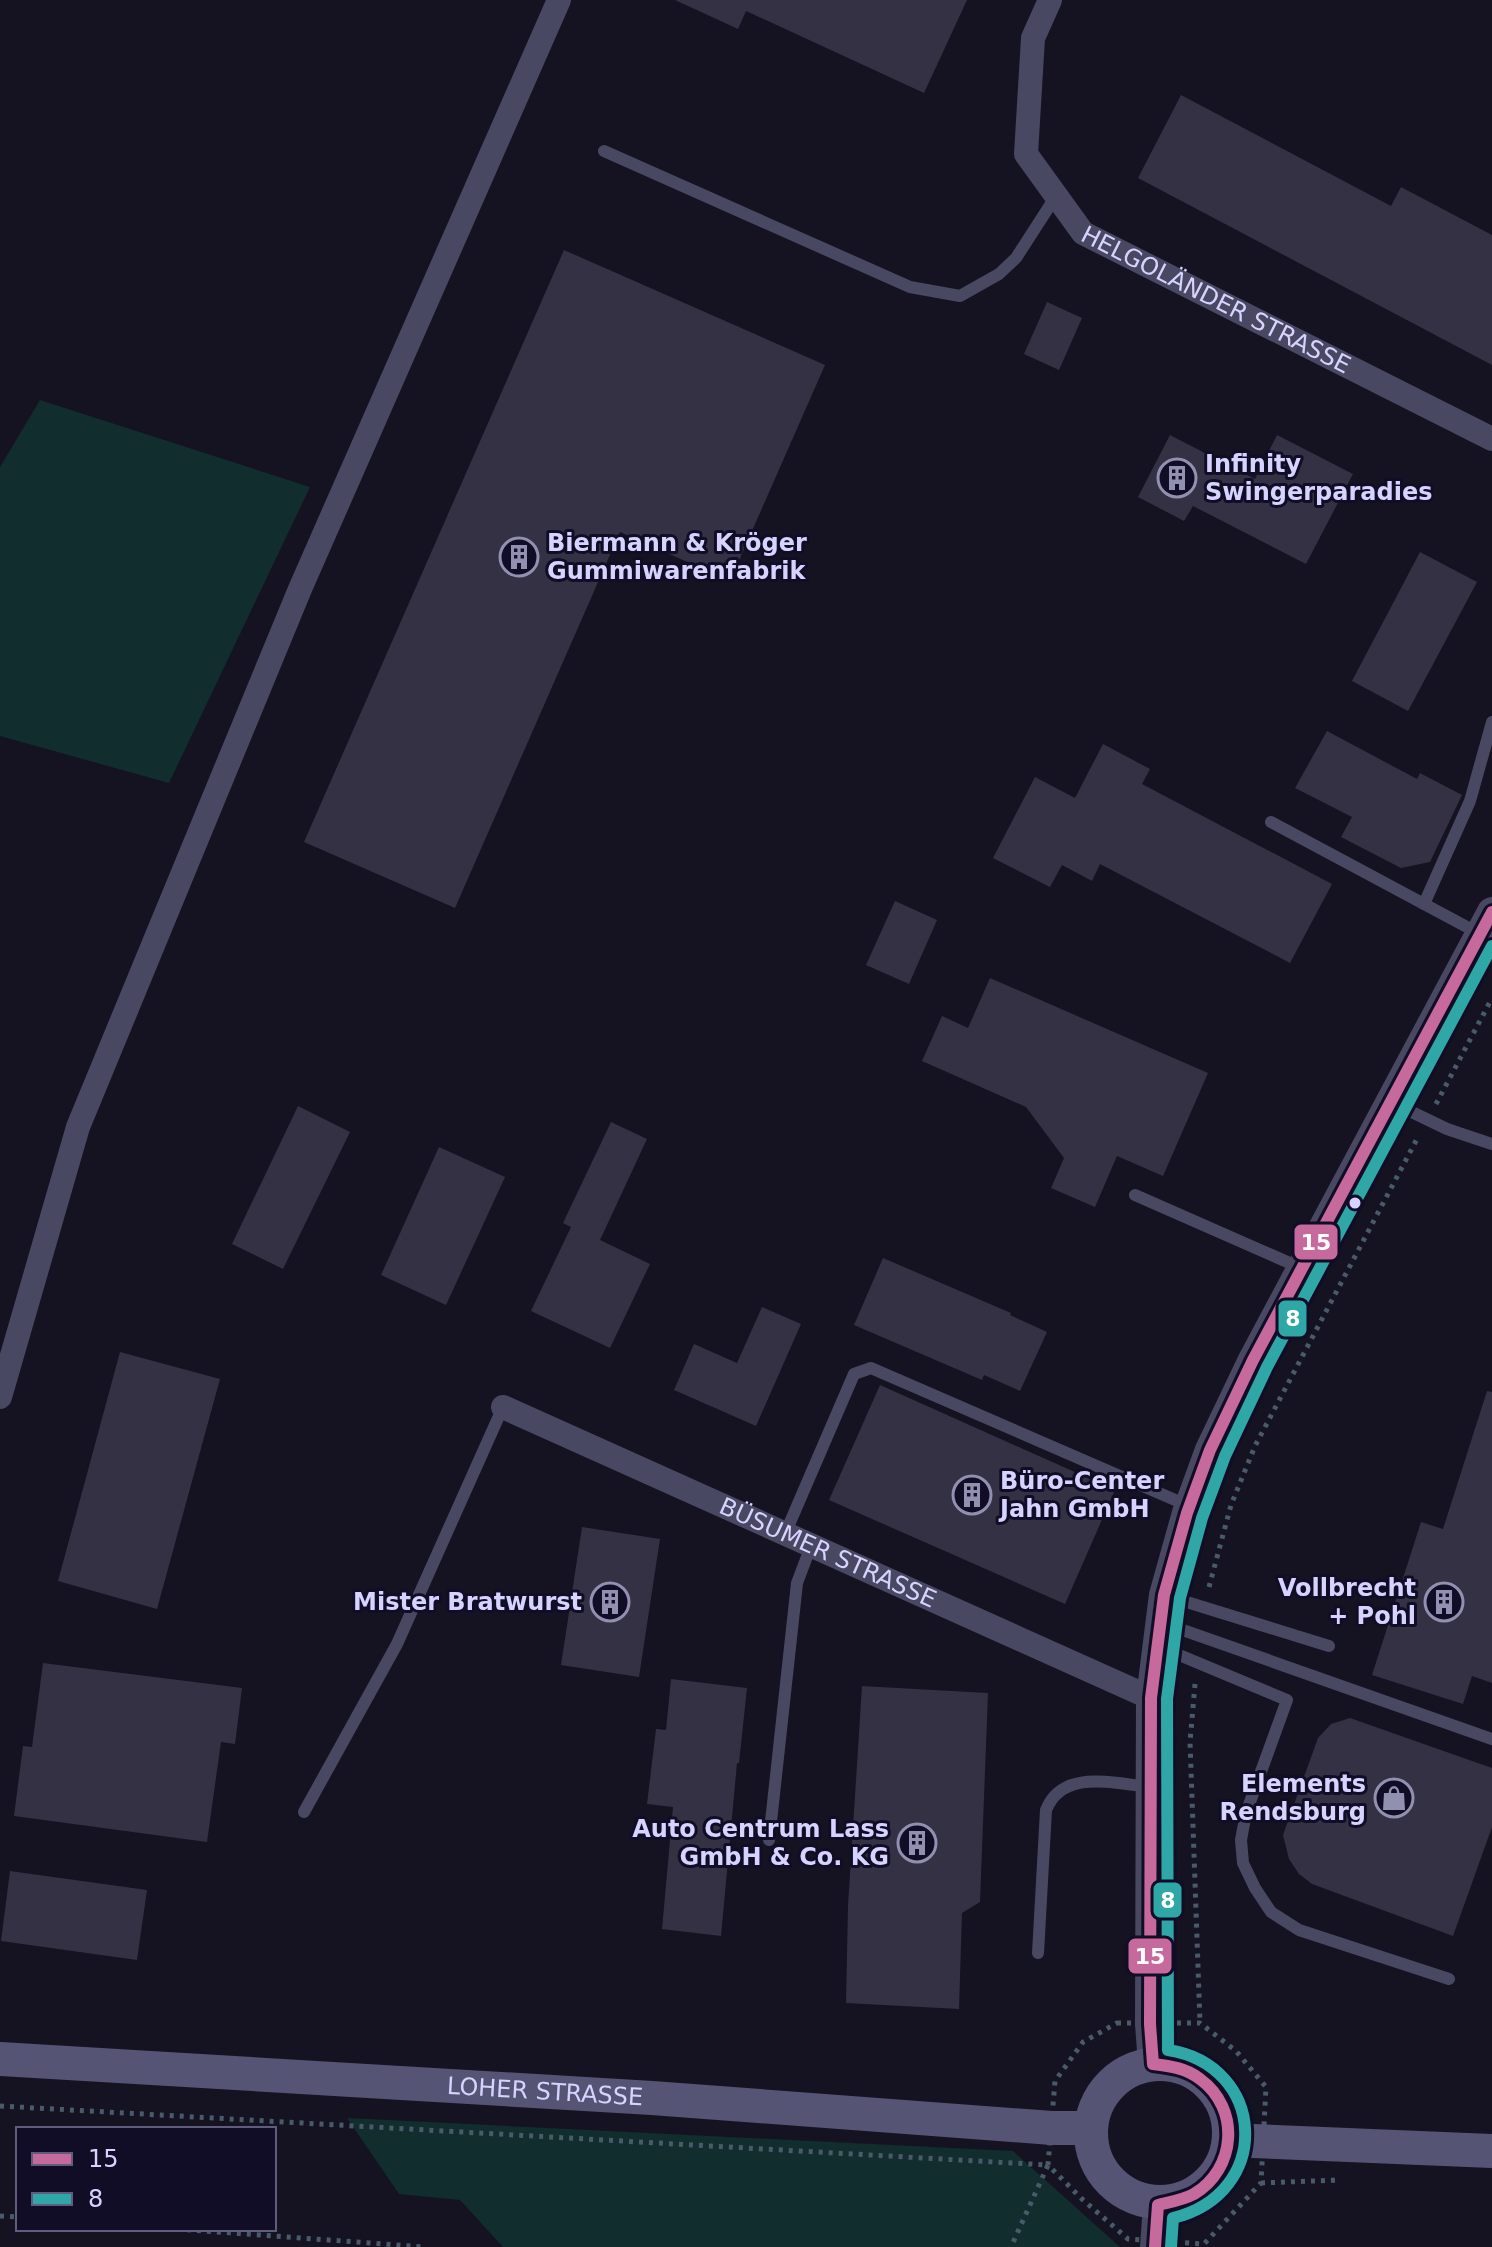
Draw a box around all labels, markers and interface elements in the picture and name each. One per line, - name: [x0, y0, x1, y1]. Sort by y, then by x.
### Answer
- street label: HELGOLÄNDER STRASSE: [1076, 220, 1355, 379]
- place label: Infinity Swingerparadies: [1205, 450, 1432, 506]
- building icon: Infinity Swingerparadies: [1156, 457, 1198, 499]
- place label: Biermann & Kröger Gummiwarenfabrik: [547, 529, 807, 585]
- building icon: Biermann & Kröger Gummiwarenfabrik: [498, 536, 540, 578]
- unlabelled marker: [1347, 1195, 1363, 1211]
- line badge: 15: [1293, 1223, 1339, 1261]
- text: 15: [1301, 1230, 1331, 1255]
- line badge: 8: [1277, 1299, 1308, 1338]
- text: 8: [1285, 1306, 1301, 1331]
- place label: Büro-Center Jahn GmbH: [998, 1467, 1164, 1523]
- building icon: Büro-Center Jahn GmbH: [951, 1474, 993, 1516]
- street label: BÜSUMER STRASSE: [715, 1492, 941, 1614]
- place label: Vollbrecht + Pohl: [1278, 1574, 1416, 1630]
- building icon: Mister Bratwurst: [589, 1581, 631, 1623]
- building icon: Vollbrecht + Pohl: [1423, 1581, 1465, 1623]
- place label: Mister Bratwurst: [353, 1588, 582, 1616]
- place label: Elements Rendsburg: [1219, 1770, 1366, 1826]
- shop icon: Elements Rendsburg: [1373, 1777, 1415, 1819]
- place label: Auto Centrum Lass GmbH & Co. KG: [632, 1815, 889, 1871]
- building icon: Auto Centrum Lass GmbH & Co. KG: [896, 1822, 938, 1864]
- line badge: 8: [1152, 1881, 1183, 1919]
- text: 8: [1160, 1888, 1176, 1913]
- line badge: 15: [1127, 1937, 1173, 1975]
- text: 15: [1135, 1944, 1165, 1969]
- street label: LOHER STRASSE: [446, 2072, 644, 2111]
- legend: [16, 2127, 276, 2231]
- text: 15: [88, 2145, 119, 2173]
- text: 8: [88, 2185, 103, 2213]

